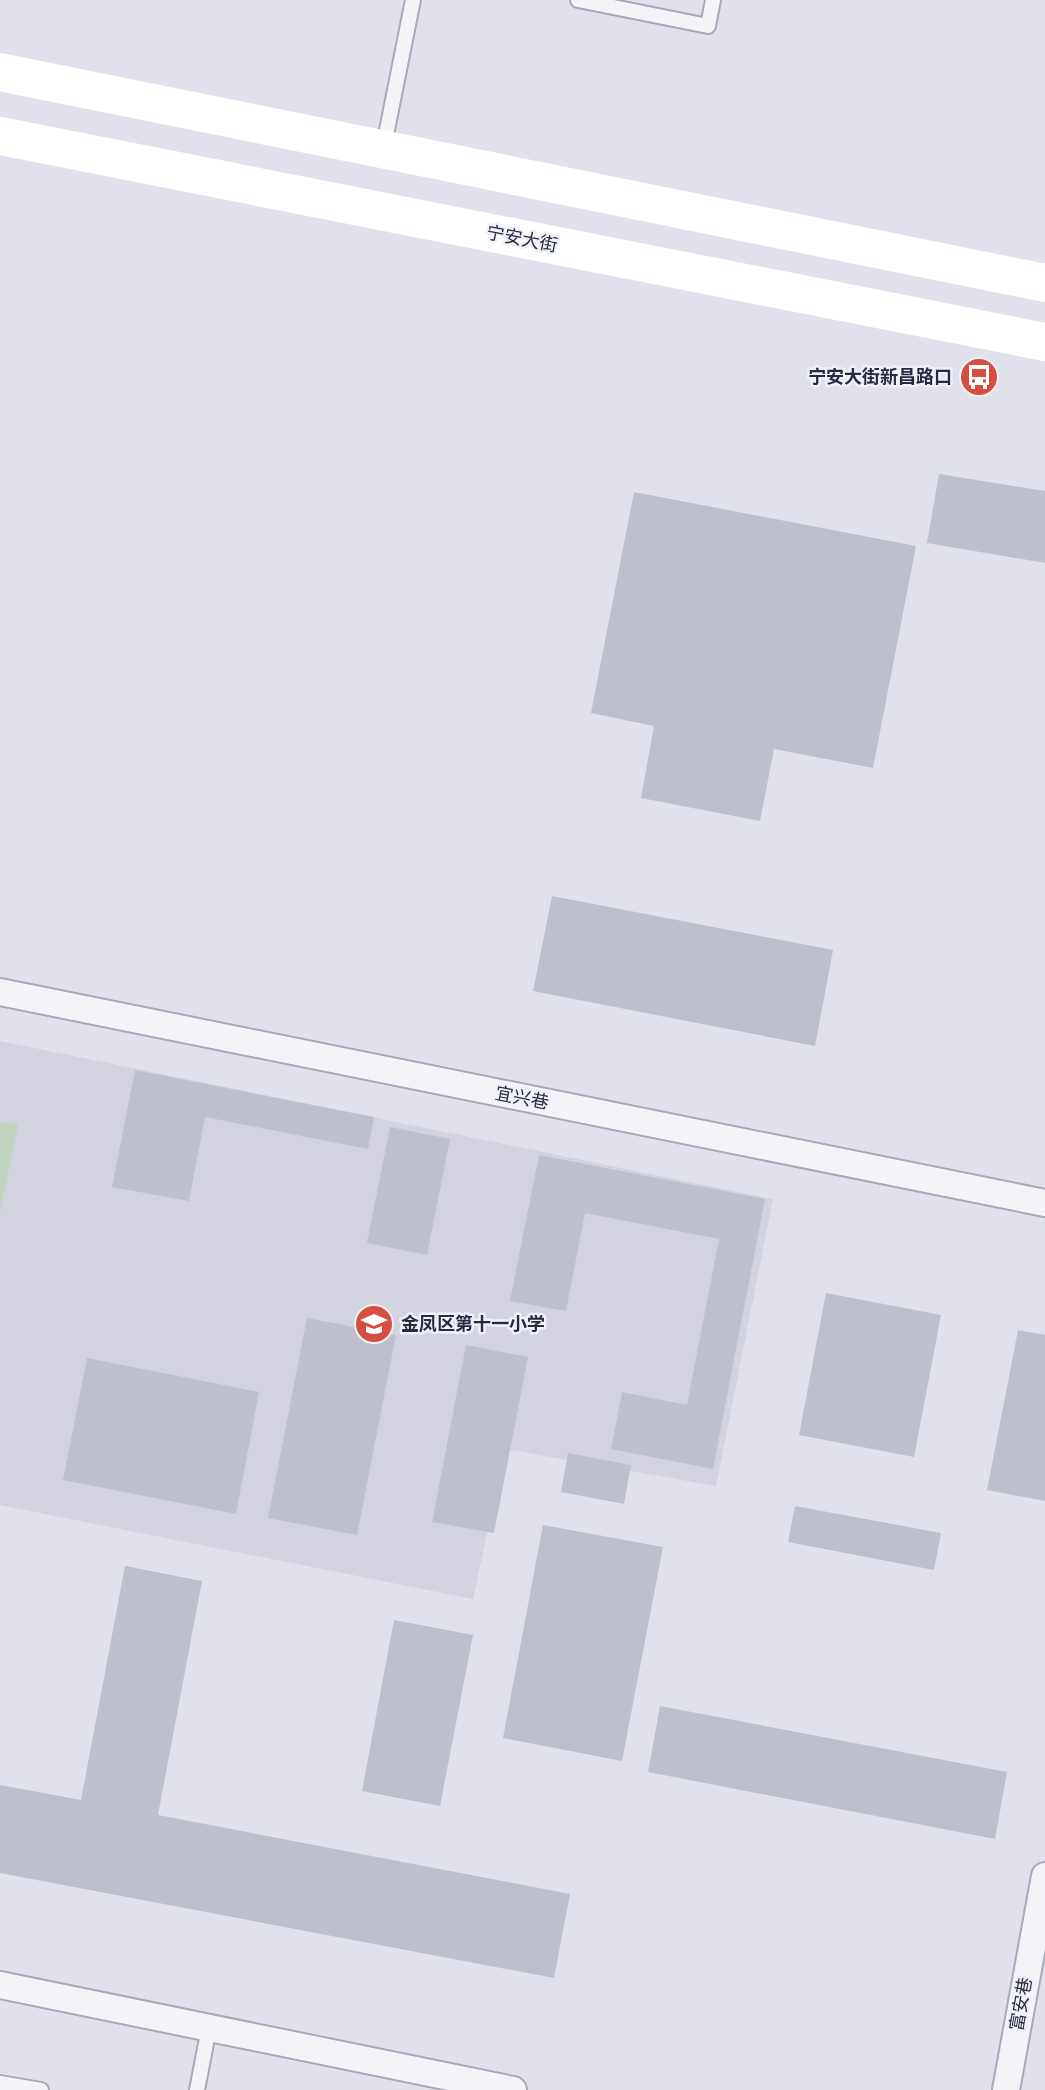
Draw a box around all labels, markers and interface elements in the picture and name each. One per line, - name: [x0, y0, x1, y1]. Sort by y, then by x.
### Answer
- street label: 宁安大街: [485, 220, 560, 257]
- bus stop icon: 宁安大街新昌路口: [958, 356, 1000, 398]
- place label: 宁安大街新昌路口: [808, 365, 952, 388]
- street label: 宜兴巷: [493, 1081, 551, 1114]
- school or university icon: 金凤区第十一小学: [353, 1303, 395, 1345]
- place label: 金凤区第十一小学: [401, 1312, 545, 1335]
- street label: 富安巷: [1004, 1975, 1037, 2032]

